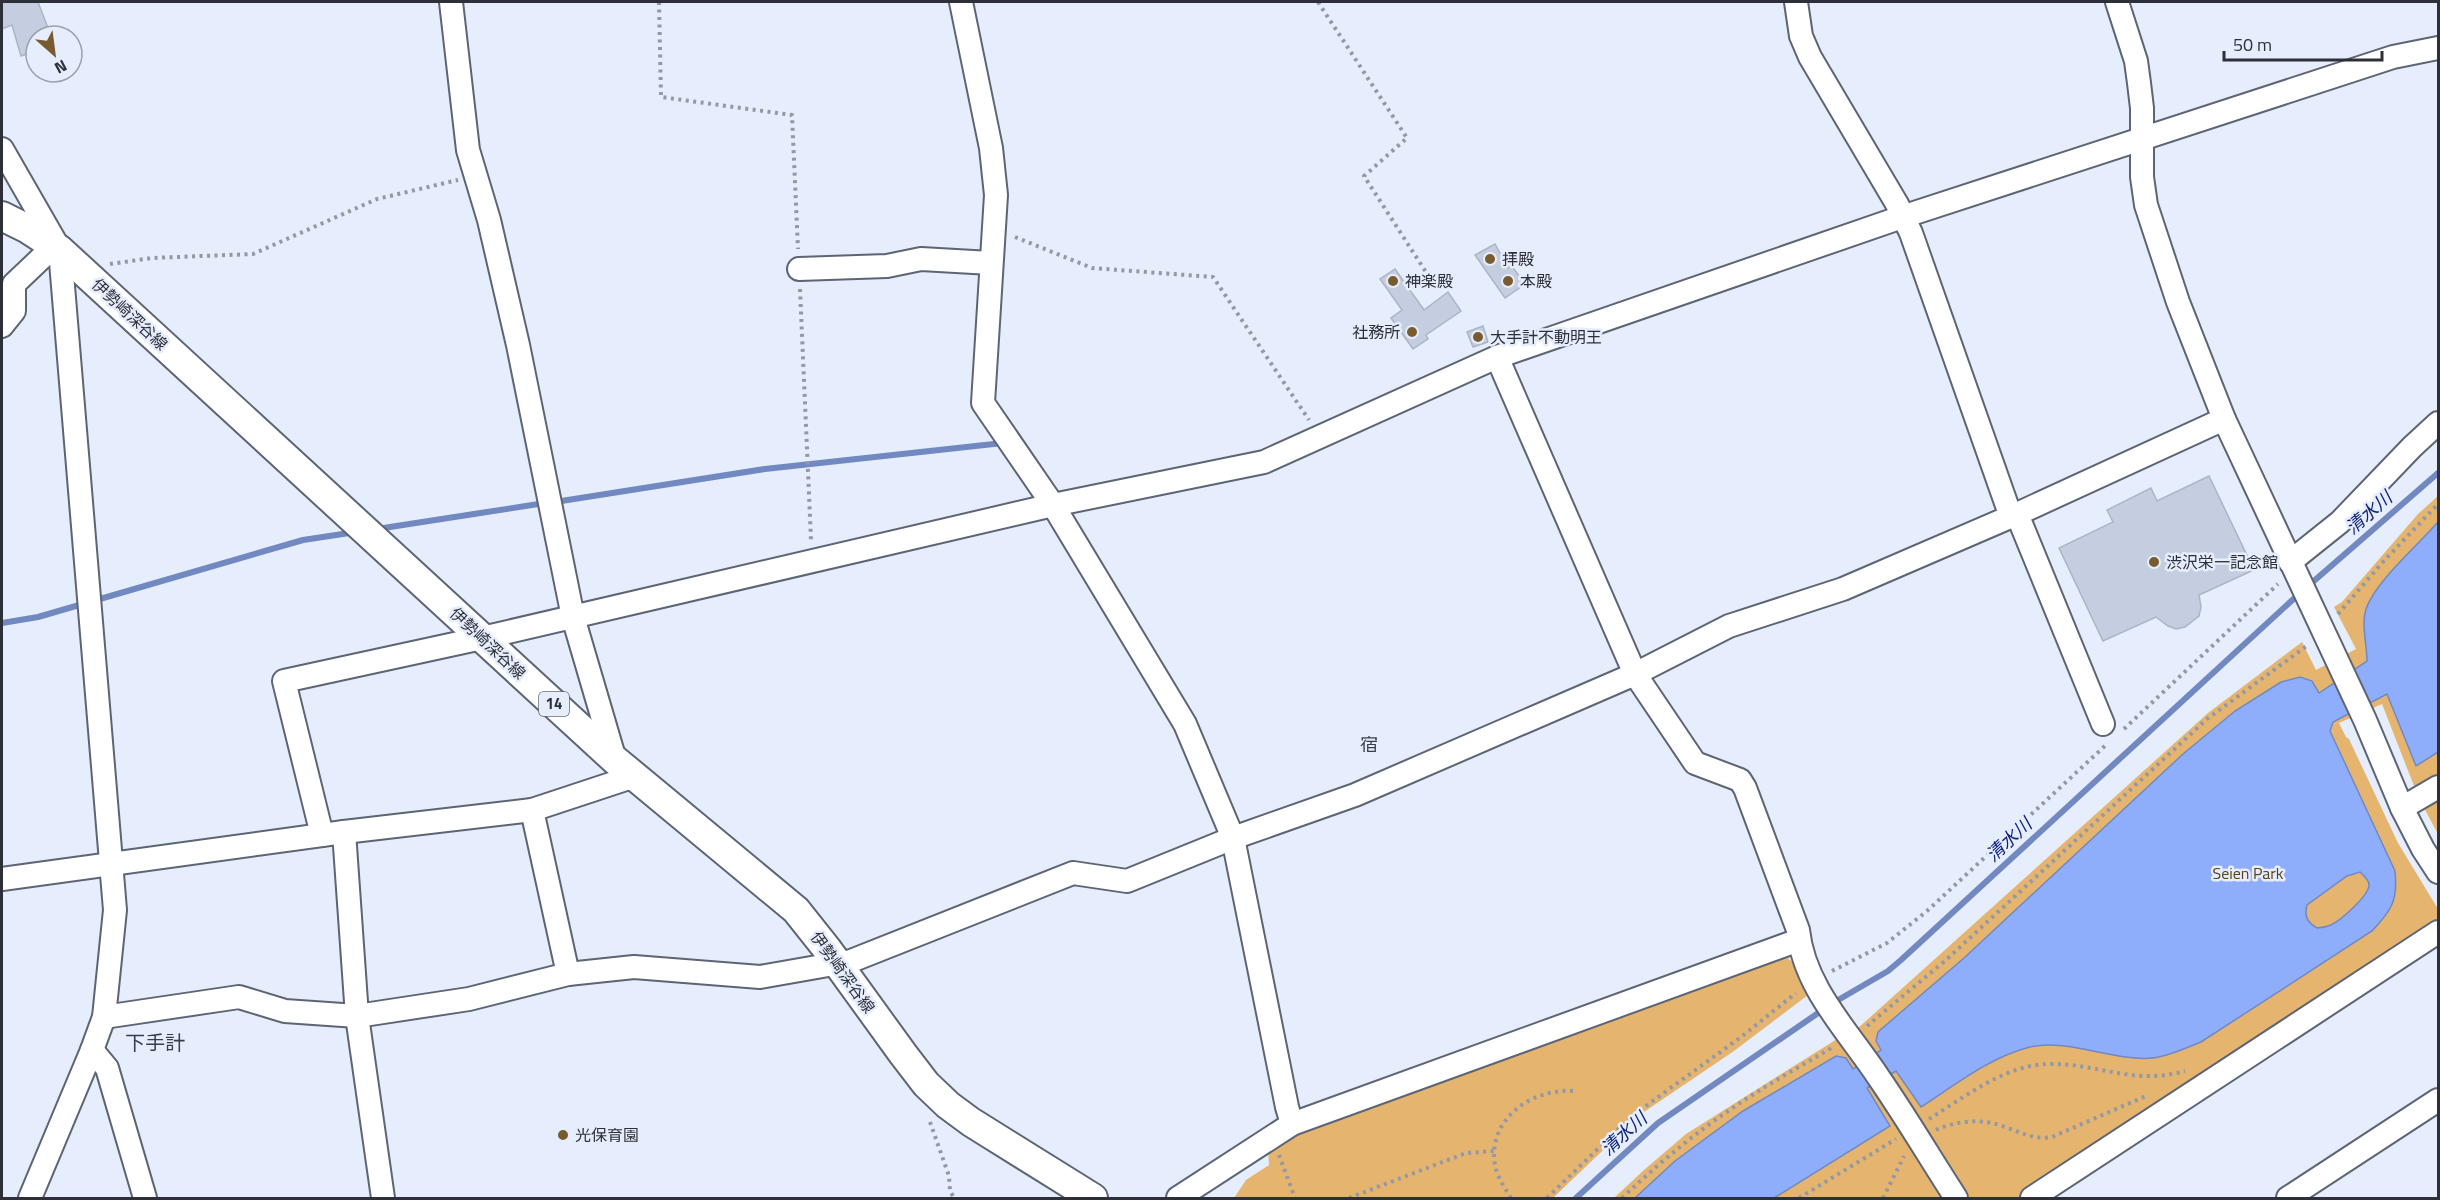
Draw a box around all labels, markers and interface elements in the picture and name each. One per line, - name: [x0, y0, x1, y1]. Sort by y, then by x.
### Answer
- north arrow: [24, 24, 84, 84]
- scale bar: [2224, 24, 2382, 62]
- text: 50 m: [2233, 31, 2272, 58]
- text: N: [51, 54, 72, 80]
- place label: 拝殿: [1502, 247, 1534, 271]
- marker: 拝殿: [1483, 252, 1497, 266]
- place label: 神楽殿: [1405, 269, 1453, 293]
- place label: 本殿: [1520, 269, 1552, 293]
- street label: 伊勢崎深谷線: [87, 272, 173, 356]
- marker: 神楽殿: [1386, 274, 1400, 288]
- marker: 本殿: [1501, 274, 1515, 288]
- place label: 社務所: [1352, 320, 1400, 344]
- marker: 社務所: [1405, 325, 1419, 339]
- place label: 大手計不動明王: [1490, 325, 1602, 349]
- marker: 大手計不動明王: [1471, 330, 1485, 344]
- water label: 清水川: [2339, 483, 2399, 541]
- place label: 渋沢栄一記念館: [2166, 550, 2278, 574]
- marker: 渋沢栄一記念館: [2147, 555, 2161, 569]
- street label: 伊勢崎深谷線: [445, 601, 531, 685]
- road number: 14: [539, 692, 569, 716]
- district label: 宿: [1360, 731, 1378, 758]
- water label: 清水川: [1980, 810, 2039, 868]
- park label: Seien Park: [2212, 861, 2284, 885]
- street label: 伊勢崎深谷線: [805, 926, 881, 1018]
- district label: 下手計: [125, 1027, 185, 1058]
- water label: 清水川: [1595, 1104, 1654, 1162]
- place label: 光保育園: [575, 1123, 639, 1147]
- marker: 光保育園: [556, 1128, 570, 1142]

